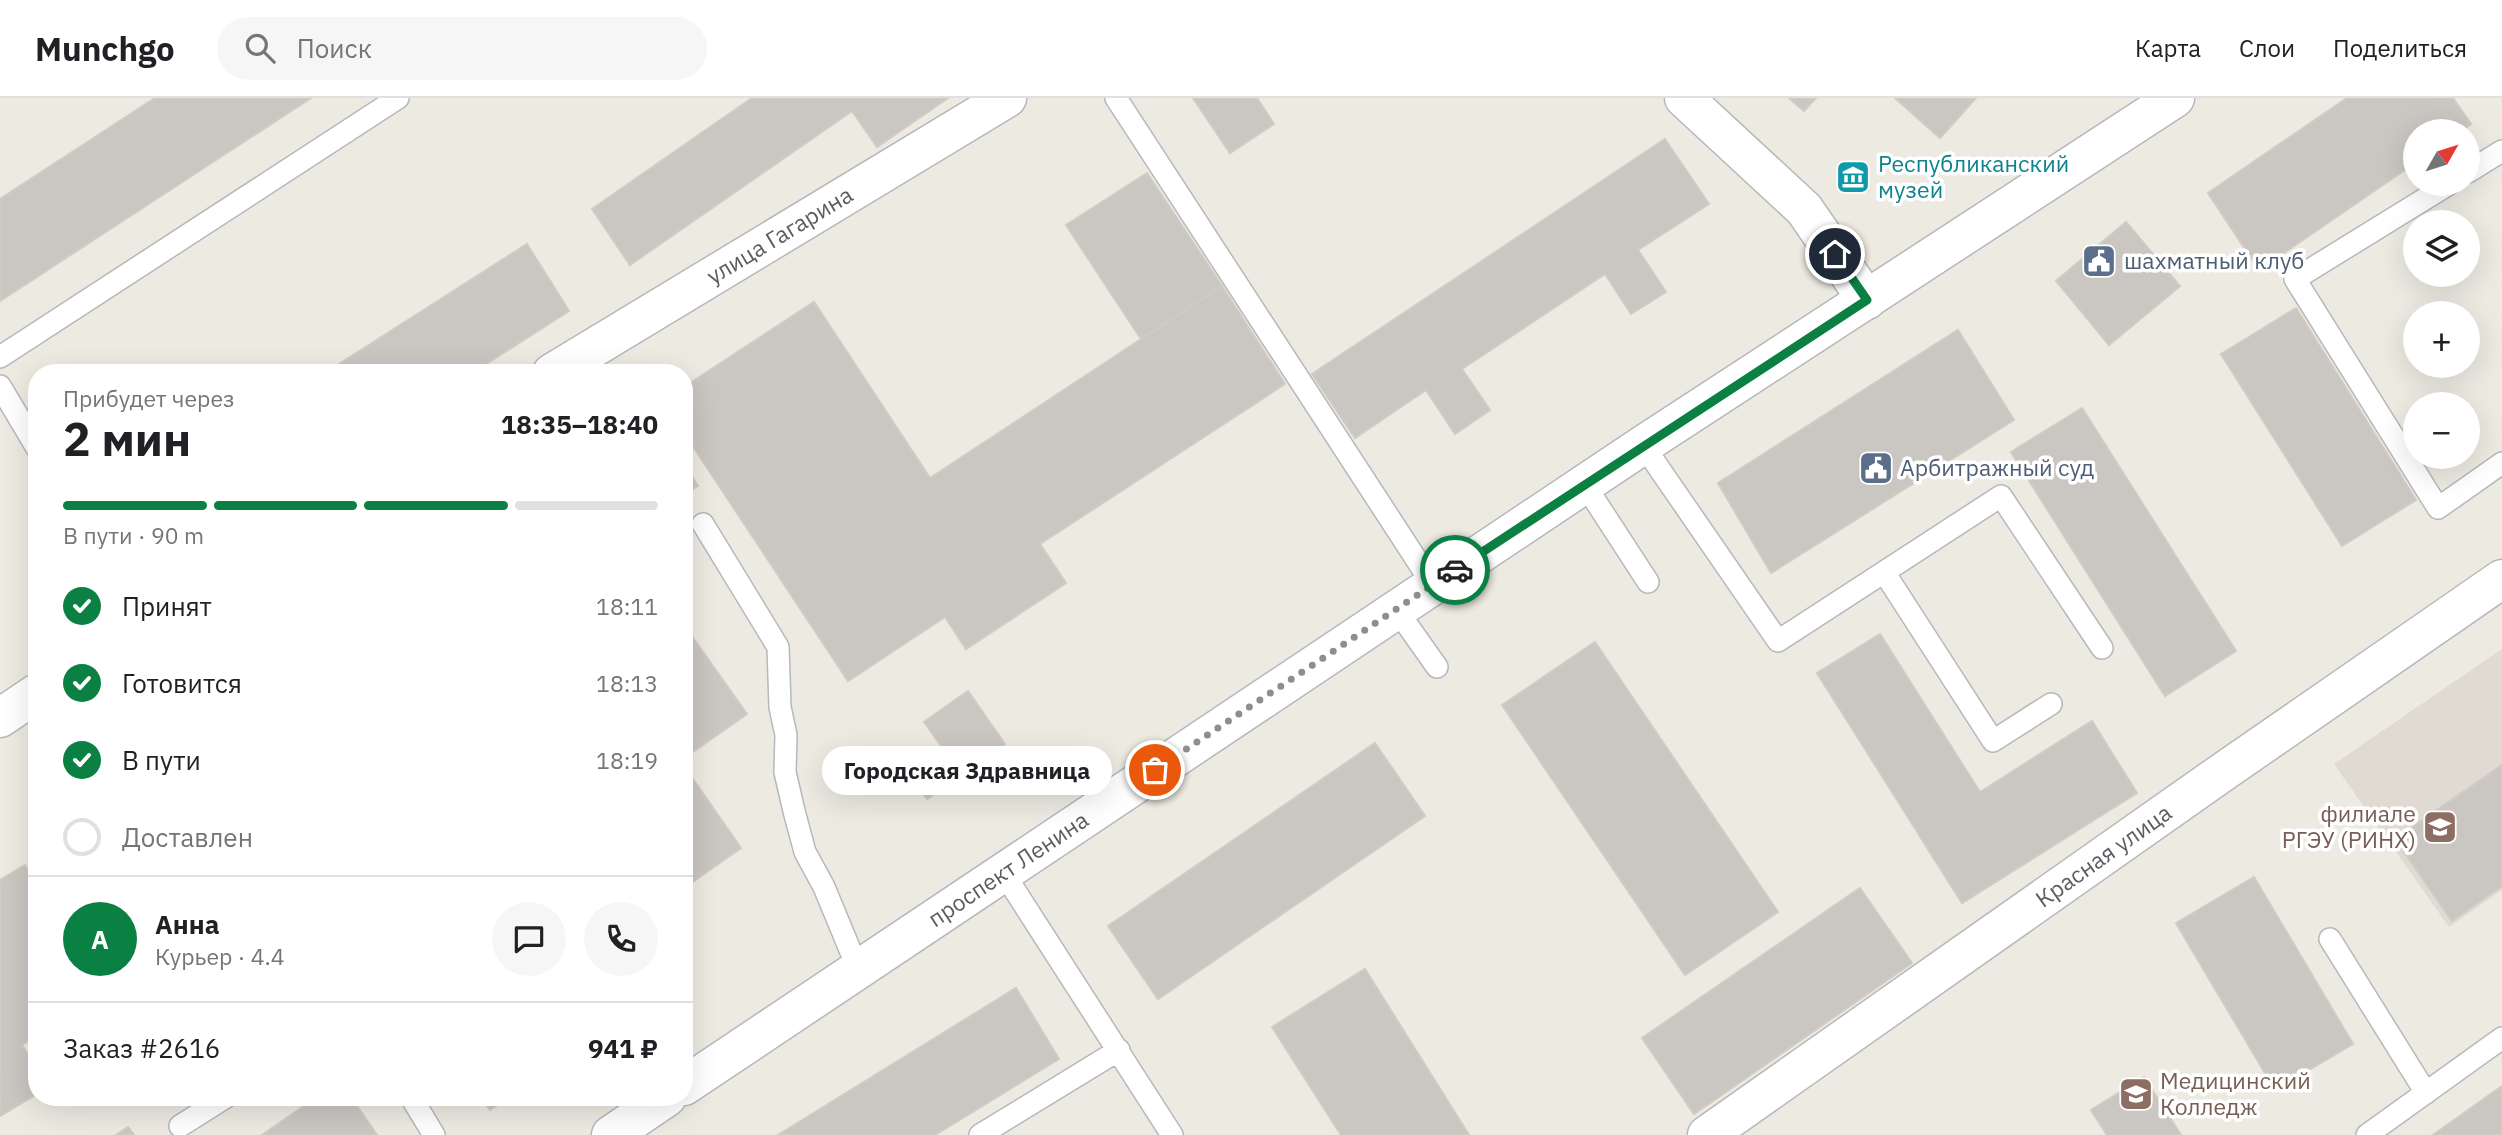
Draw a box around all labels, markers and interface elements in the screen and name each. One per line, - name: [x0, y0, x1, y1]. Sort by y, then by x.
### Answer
- search box: [217, 17, 707, 80]
- text: Munchgo: [35, 27, 175, 70]
- icon: search: [241, 29, 279, 67]
- text: Поиск: [297, 31, 372, 65]
- text: Карта: [2135, 32, 2201, 64]
- text: Слои: [2239, 32, 2295, 64]
- text: Поделиться: [2333, 32, 2467, 64]
- north arrow: [2403, 119, 2480, 196]
- map controls: [2403, 119, 2480, 469]
- place label: Республиканский музей: [1878, 148, 2069, 204]
- museum icon: Республиканский музей: [1834, 158, 1872, 196]
- street label: улица Гагарина: [700, 179, 858, 290]
- button: layers: [2403, 210, 2480, 287]
- pin: [1805, 224, 1865, 284]
- icon: home: [1816, 235, 1854, 273]
- public building icon: шахматный клуб: [2080, 242, 2118, 280]
- place label: шахматный клуб: [2124, 245, 2304, 275]
- button: +: [2403, 301, 2480, 378]
- text: Прибудет через: [63, 383, 235, 413]
- button: −: [2403, 392, 2480, 469]
- text: 18:35–18:40: [501, 407, 658, 441]
- text: 2 мин: [63, 409, 191, 469]
- public building icon: Арбитражный суд: [1857, 449, 1895, 487]
- place label: Арбитражный суд: [1900, 452, 2095, 482]
- text: В пути · 90 m: [63, 520, 204, 550]
- courier: [1420, 535, 1490, 605]
- icon: car: [1436, 551, 1474, 589]
- icon: check: [63, 587, 101, 625]
- text: Принят: [122, 589, 212, 623]
- text: 18:11: [596, 591, 658, 621]
- icon: check: [63, 664, 101, 702]
- text: Готовится: [122, 666, 242, 700]
- text: 18:13: [596, 668, 658, 698]
- pin: [1125, 740, 1185, 800]
- icon: check: [63, 741, 101, 779]
- text: В пути: [122, 743, 201, 777]
- text: 18:19: [596, 745, 658, 775]
- callout: Городская Здравница: [822, 746, 1113, 794]
- icon: bag: [1136, 751, 1174, 789]
- text: Городская Здравница: [844, 755, 1090, 785]
- street label: Красная улица: [2029, 797, 2177, 913]
- place label: филиале РГЭУ (РИНХ): [2282, 798, 2416, 854]
- street label: проспект Ленина: [922, 804, 1094, 933]
- school or university icon: филиале РГЭУ (РИНХ): [2421, 808, 2459, 846]
- text: Доставлен: [122, 820, 253, 854]
- button: chat: [492, 902, 566, 976]
- button: phone: [584, 902, 658, 976]
- text: Анна: [155, 907, 219, 941]
- text: А: [91, 922, 109, 956]
- text: Курьер · 4.4: [155, 941, 285, 971]
- text: Заказ #2616: [63, 1031, 220, 1065]
- text: 941 ₽: [588, 1031, 658, 1065]
- place label: Медицинский Колледж: [2160, 1065, 2311, 1121]
- school or university icon: Медицинский Колледж: [2117, 1075, 2155, 1113]

